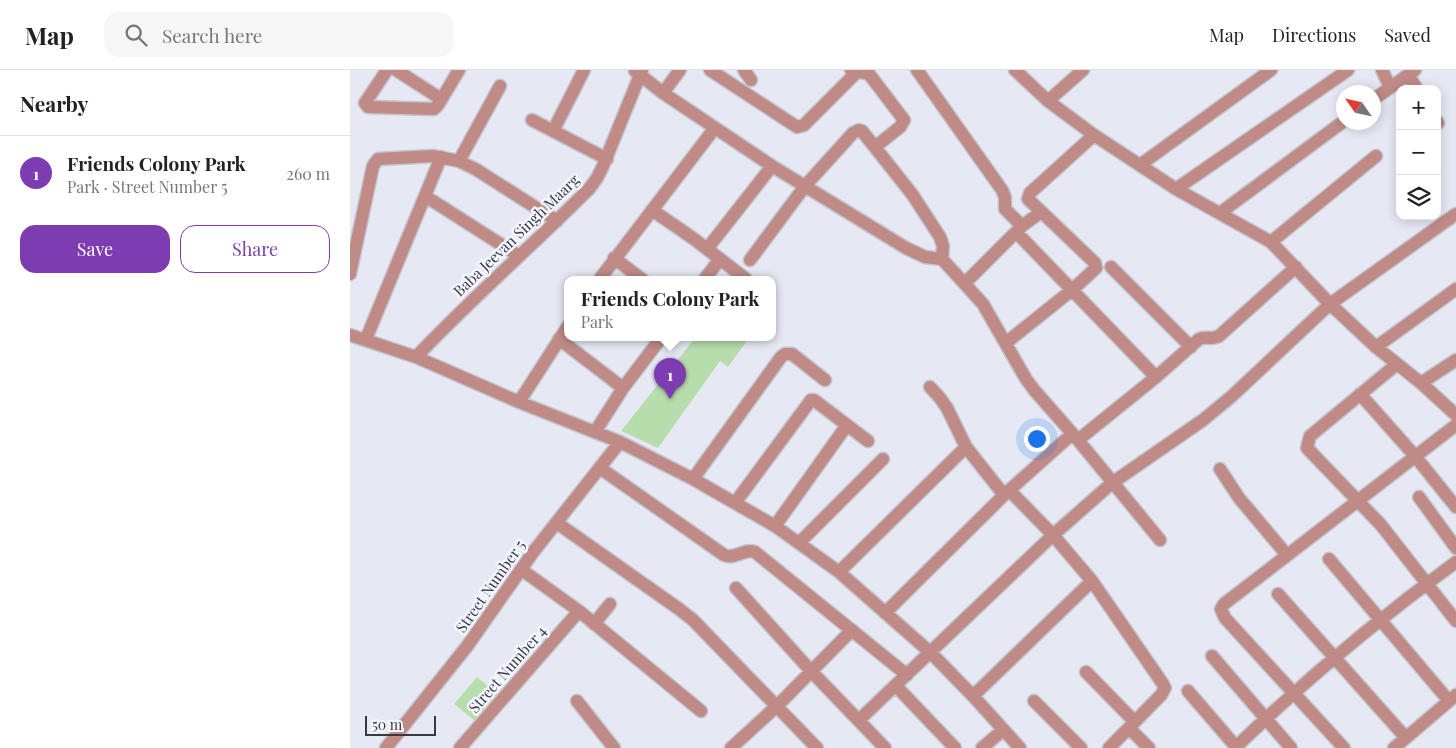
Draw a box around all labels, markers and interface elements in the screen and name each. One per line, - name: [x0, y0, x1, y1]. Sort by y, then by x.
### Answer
- search box: [104, 12, 454, 57]
- text: Map: [25, 19, 74, 51]
- icon: search: [122, 21, 150, 49]
- text: Search here: [162, 22, 262, 48]
- text: Map: [1209, 23, 1244, 47]
- text: Directions: [1272, 23, 1356, 47]
- text: Saved: [1384, 23, 1431, 47]
- north arrow: [1336, 85, 1381, 130]
- map controls: [1396, 85, 1441, 220]
- button: +: [1396, 85, 1441, 130]
- text: Nearby: [20, 89, 89, 117]
- button: −: [1396, 130, 1441, 175]
- text: Friends Colony Park: [67, 150, 246, 176]
- text: 1: [33, 163, 39, 184]
- text: 260 m: [286, 163, 330, 184]
- street label: Baba Jeevan Singh Maarg: [449, 169, 583, 300]
- button: layers: [1396, 175, 1441, 220]
- text: Park · Street Number 5: [67, 176, 228, 197]
- button: Save: [20, 225, 170, 273]
- button: Share: [180, 225, 330, 273]
- popup: [564, 276, 776, 341]
- text: Friends Colony Park: [581, 285, 759, 311]
- text: Park: [581, 311, 613, 332]
- pin: 1: [654, 358, 686, 399]
- your location: [1024, 426, 1050, 452]
- street label: Street Number 5: [451, 536, 529, 636]
- street label: Street Number 4: [464, 621, 550, 717]
- scale bar: [365, 713, 436, 736]
- text: 50 m: [372, 715, 402, 734]

